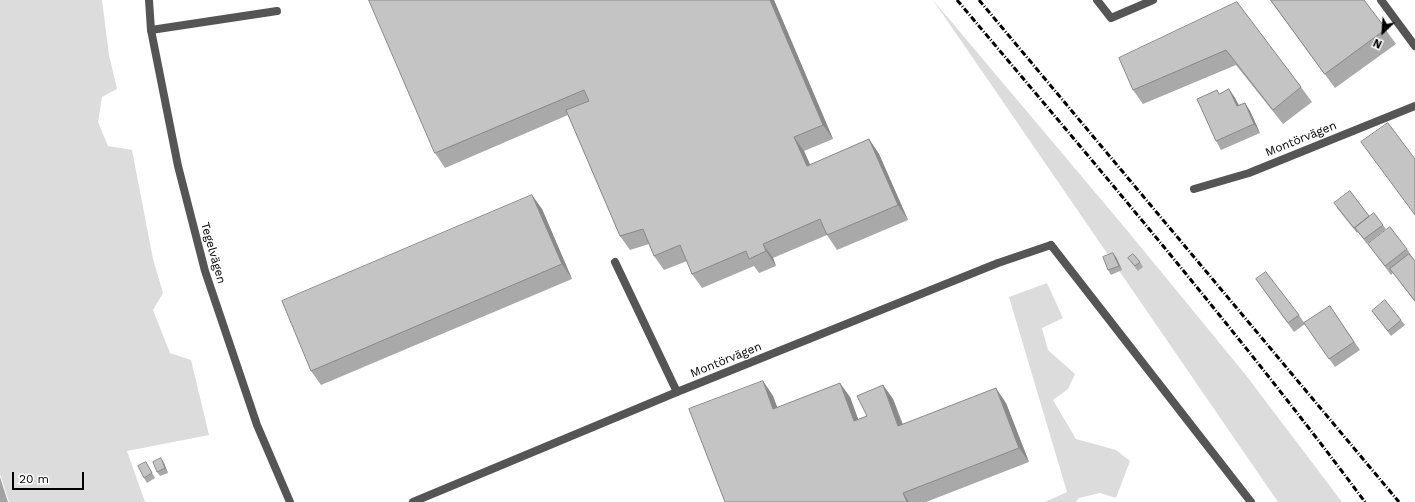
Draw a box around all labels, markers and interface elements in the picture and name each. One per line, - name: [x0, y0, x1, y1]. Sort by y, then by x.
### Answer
- north arrow: [1363, 12, 1403, 52]
- text: N: [1371, 36, 1384, 51]
- street label: Montörvägen: [1263, 118, 1339, 160]
- street label: Tegelvägen: [197, 221, 229, 285]
- street label: Montörvägen: [688, 339, 764, 381]
- scale bar: [14, 464, 86, 490]
- text: 20 m: [19, 472, 49, 486]

